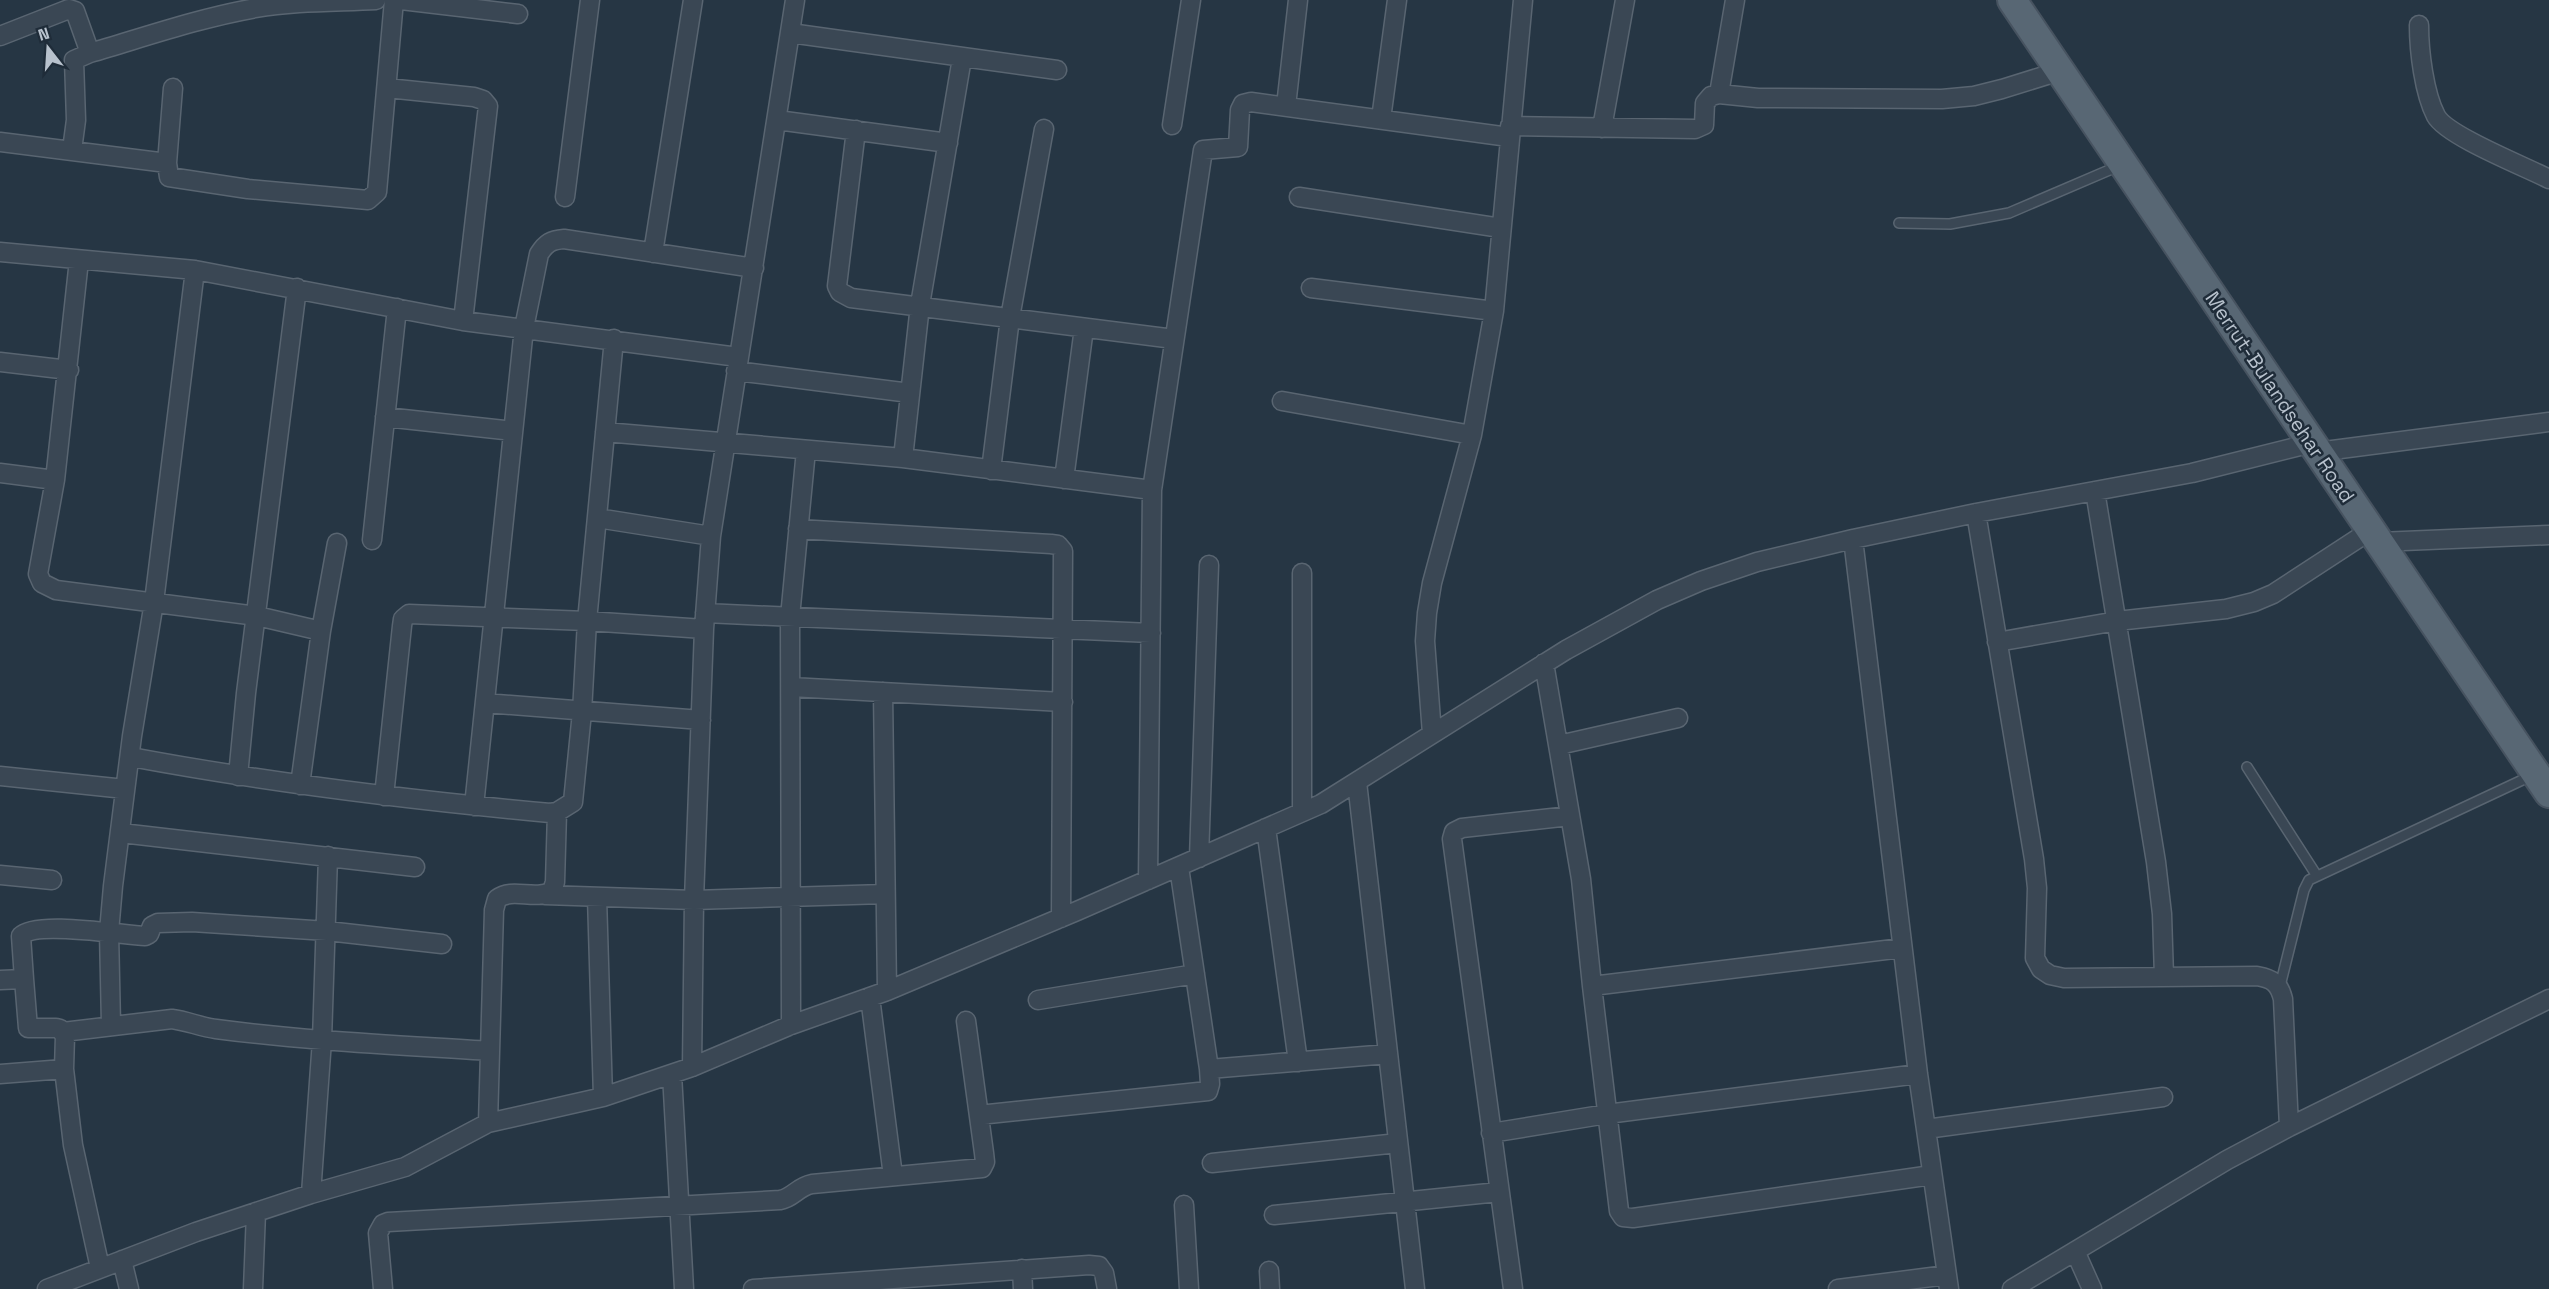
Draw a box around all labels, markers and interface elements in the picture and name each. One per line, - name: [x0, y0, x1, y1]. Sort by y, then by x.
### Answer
- north arrow: [18, 18, 78, 78]
- text: N: [36, 23, 52, 46]
- street label: Merrut-Bulandsehar Road: [2200, 286, 2360, 508]

